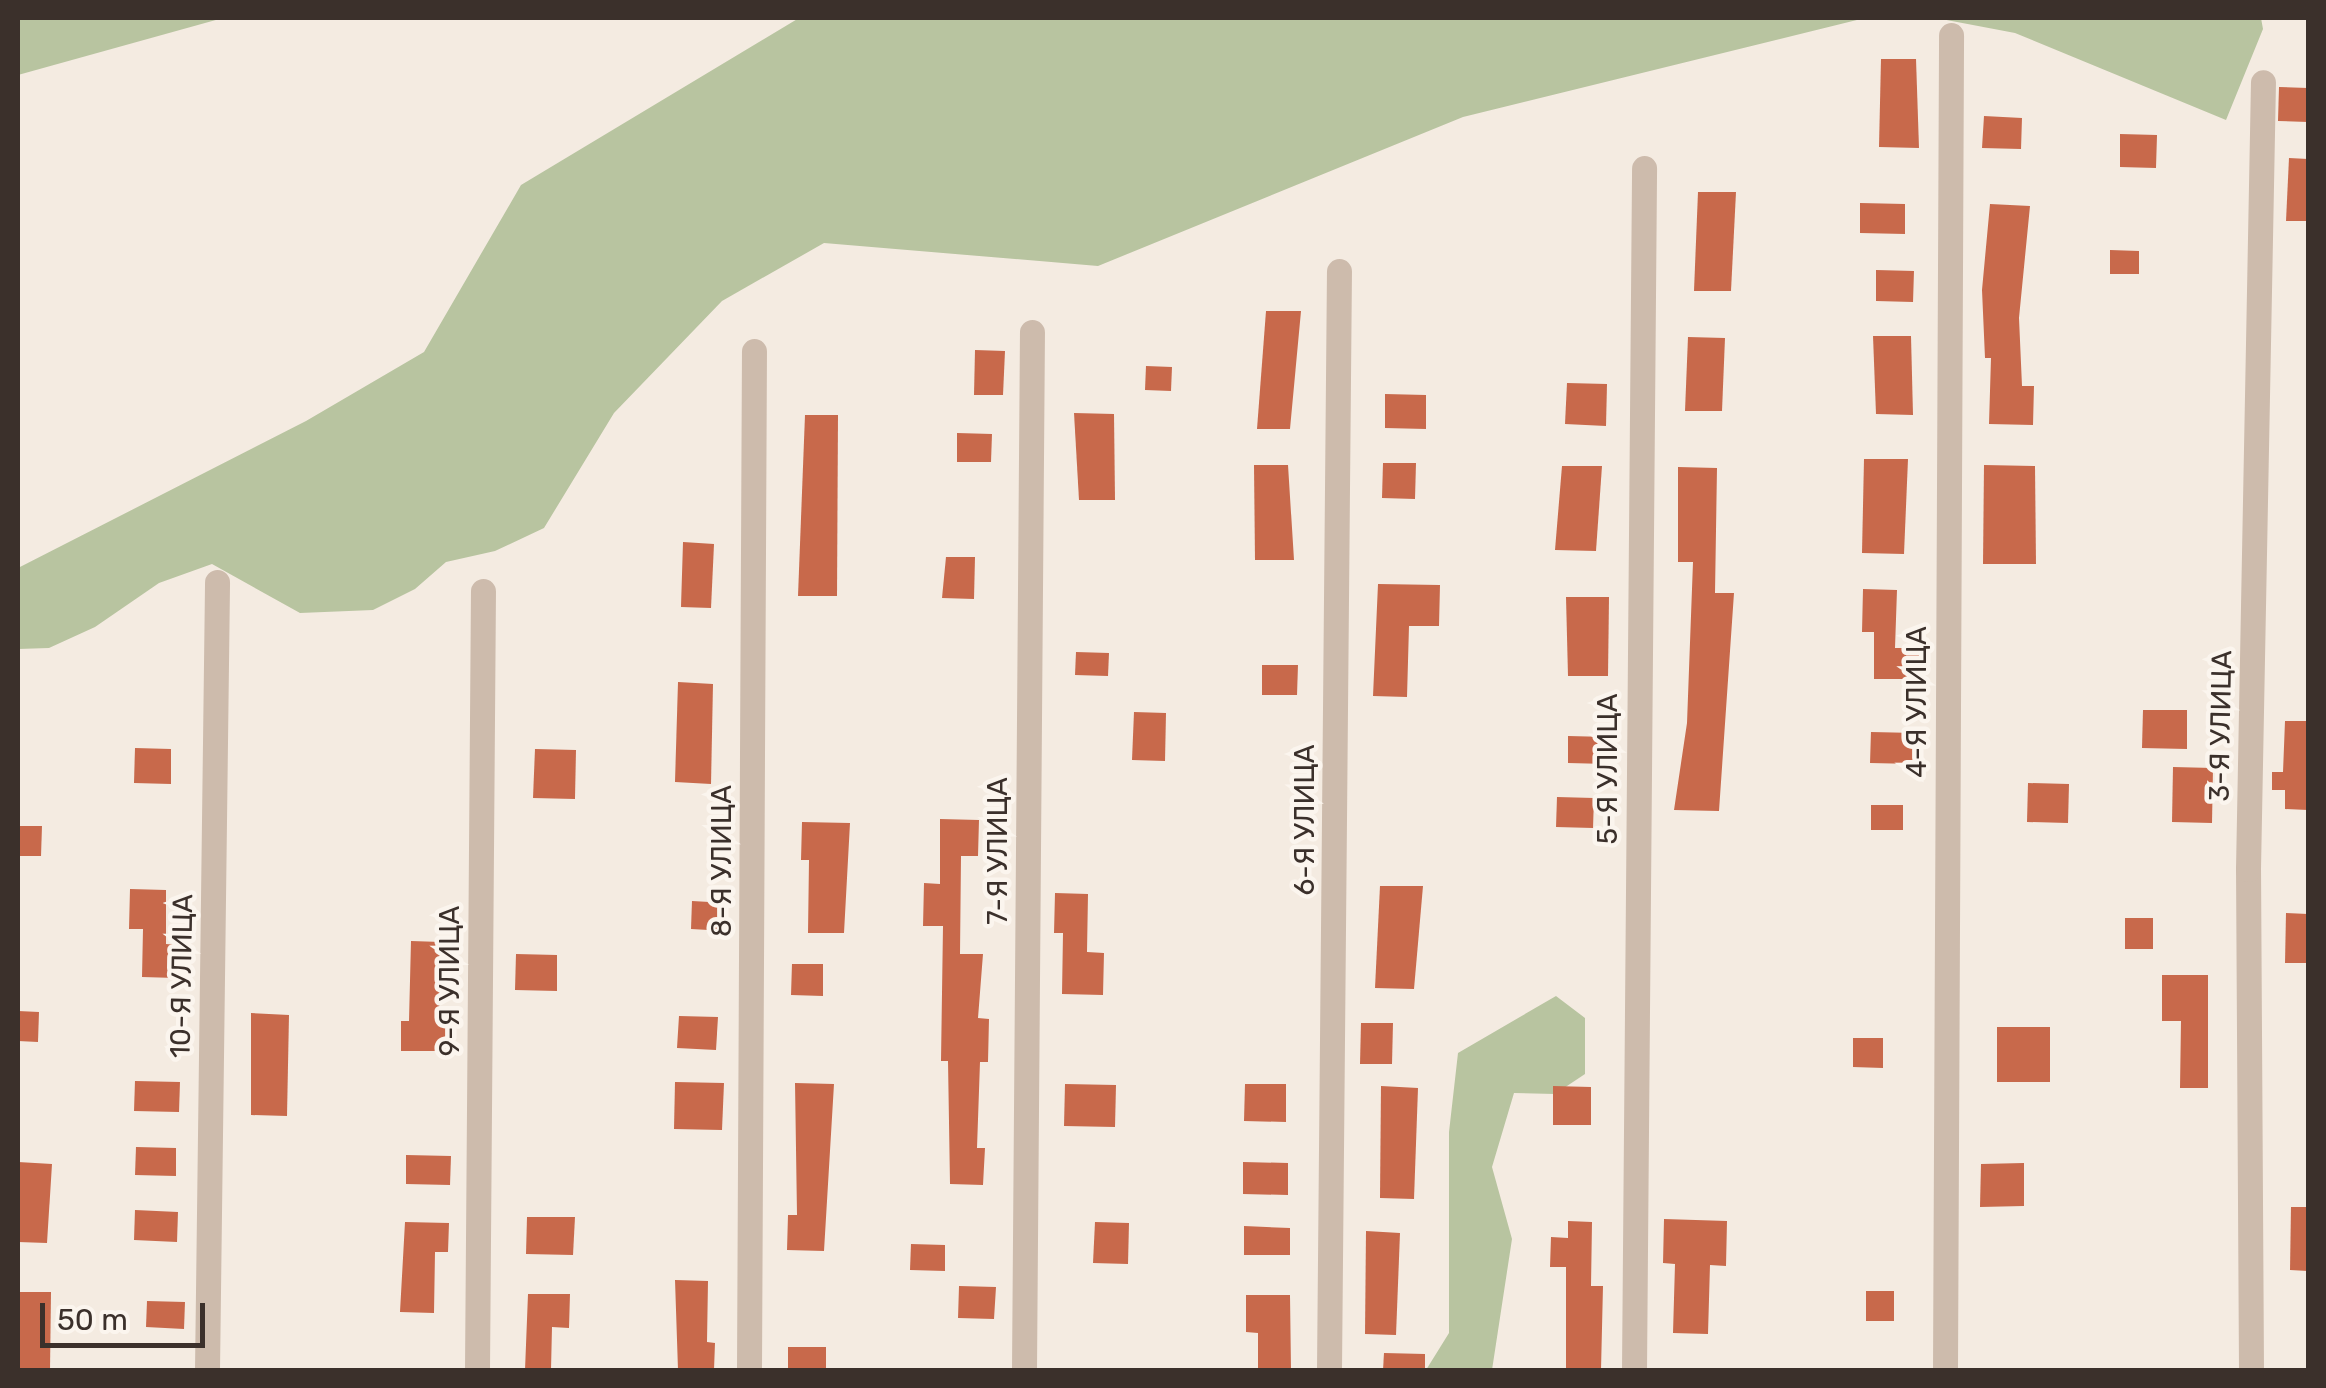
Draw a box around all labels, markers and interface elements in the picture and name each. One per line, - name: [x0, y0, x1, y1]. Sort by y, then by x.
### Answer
- street label: 4-Я УЛИЦА: [1900, 626, 1934, 778]
- street label: 3-Я УЛИЦА: [2203, 650, 2239, 802]
- street label: 5-Я УЛИЦА: [1591, 694, 1625, 844]
- street label: 6-Я УЛИЦА: [1288, 744, 1322, 896]
- street label: 7-Я УЛИЦА: [981, 777, 1015, 925]
- street label: 8-Я УЛИЦА: [705, 785, 739, 937]
- street label: 10-Я УЛИЦА: [164, 894, 200, 1058]
- street label: 9-Я УЛИЦА: [433, 906, 467, 1056]
- scale bar: [45, 1283, 210, 1345]
- text: 50 m: [57, 1302, 128, 1338]

